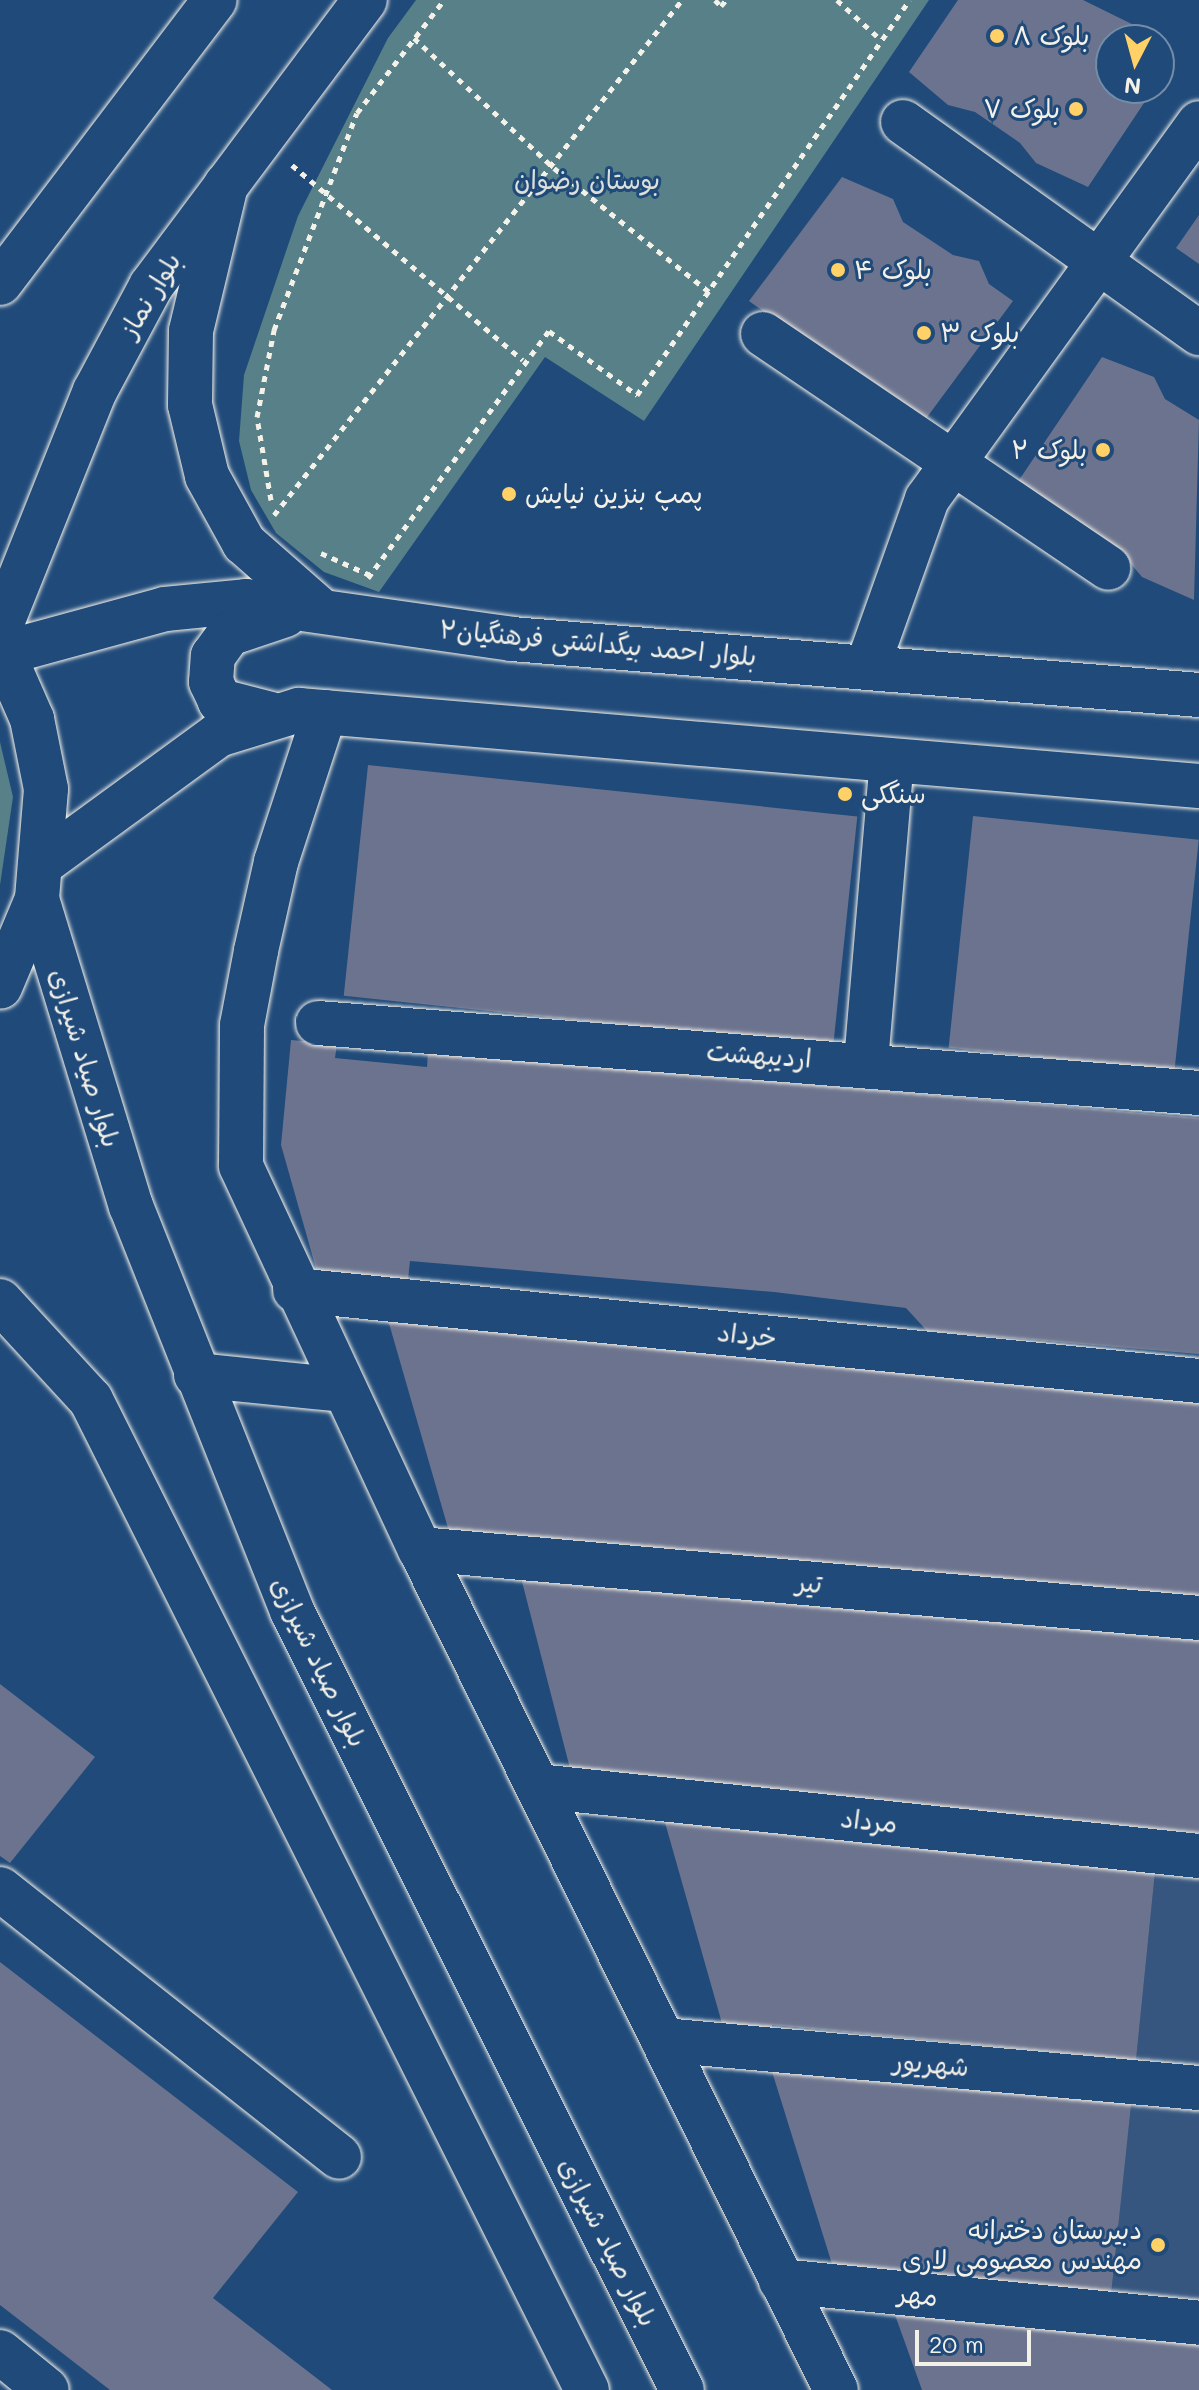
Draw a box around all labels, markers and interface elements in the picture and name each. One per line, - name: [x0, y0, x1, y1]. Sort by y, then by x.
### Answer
- place label: بلوک ۸: [1013, 20, 1089, 52]
- north arrow: [1095, 24, 1175, 104]
- marker: بلوک ۸: [988, 27, 1006, 45]
- text: N: [1123, 71, 1142, 102]
- place label: بلوک ۷: [983, 93, 1060, 125]
- marker: بلوک ۷: [1067, 100, 1085, 118]
- park label: بوستان رضوان: [514, 164, 660, 196]
- street label: بلوار نماز: [113, 247, 187, 343]
- place label: بلوک ۴: [854, 254, 932, 286]
- marker: بلوک ۴: [829, 261, 847, 279]
- place label: بلوک ۳: [940, 317, 1020, 349]
- marker: بلوک ۳: [915, 324, 933, 342]
- place label: بلوک ۲: [1011, 434, 1087, 466]
- marker: بلوک ۲: [1094, 441, 1112, 459]
- place label: پمپ بنزین نیایش: [525, 478, 703, 510]
- marker: پمپ بنزین نیایش: [500, 485, 518, 503]
- street label: بلوار احمد بیگداشتی فرهنگیان۲: [438, 614, 758, 672]
- place label: سنگکی: [861, 778, 926, 810]
- marker: سنگکی: [836, 785, 854, 803]
- street label: بلوار صیاد شیرازی: [43, 965, 127, 1151]
- street label: اردیبهشت: [705, 1036, 813, 1074]
- street label: خرداد: [716, 1316, 778, 1354]
- street label: تیر: [795, 1566, 823, 1600]
- street label: بلوار صیاد شیرازی: [264, 1572, 374, 1752]
- street label: مرداد: [839, 1803, 899, 1839]
- street label: شهریور: [892, 2045, 970, 2083]
- street label: بلوار صیاد شیرازی: [552, 2153, 664, 2331]
- place label: دبیرستان دخترانه مهندس معصومی لاری: [902, 2214, 1142, 2276]
- marker: دبیرستان دخترانه مهندس معصومی لاری: [1149, 2236, 1167, 2254]
- street label: مهر: [897, 2277, 939, 2313]
- scale bar: [919, 2314, 1035, 2364]
- text: 20 m: [929, 2328, 984, 2359]

